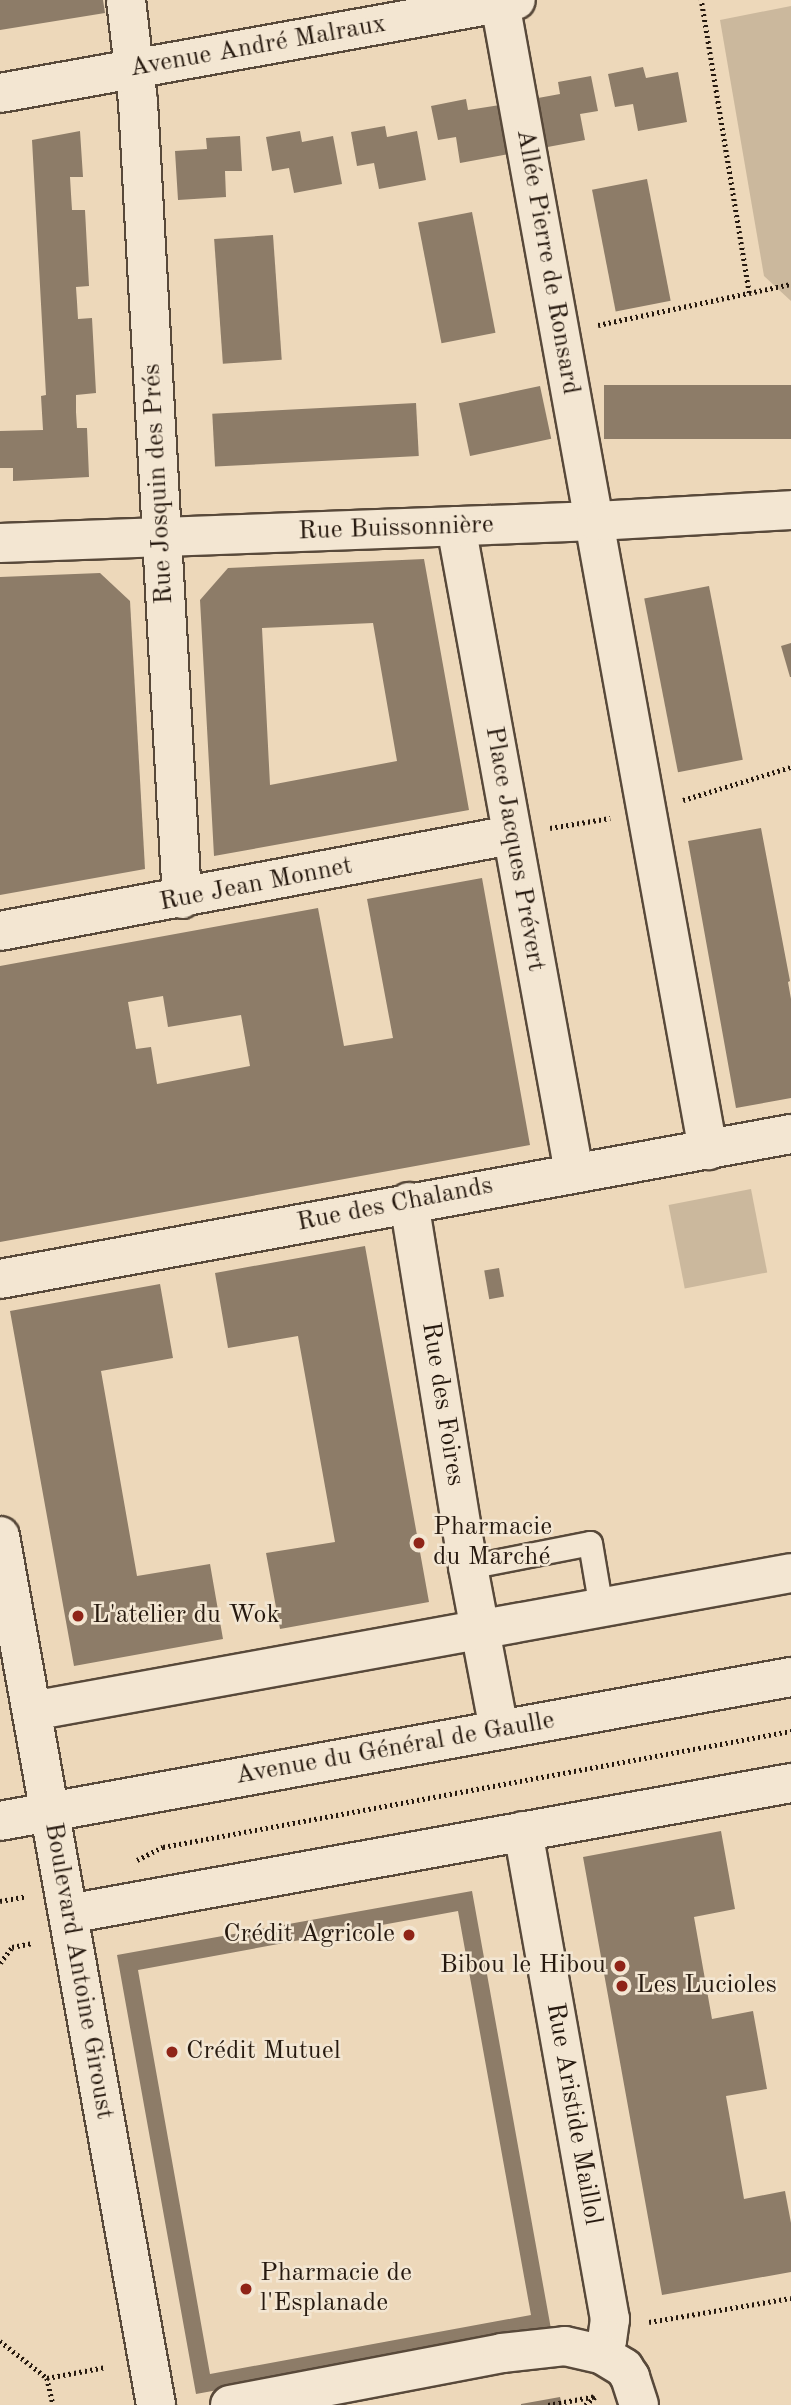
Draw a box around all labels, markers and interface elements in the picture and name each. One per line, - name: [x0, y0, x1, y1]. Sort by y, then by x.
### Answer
- street label: Avenue André Malraux: [127, 9, 389, 85]
- street label: Allée Pierre de Ronsard: [508, 127, 586, 397]
- street label: Rue Josquin des Prés: [137, 363, 181, 605]
- street label: Rue Buissonnière: [298, 510, 494, 548]
- street label: Place Jacques Prévert: [477, 724, 551, 974]
- street label: Rue Jean Monnet: [157, 851, 355, 919]
- street label: Rue des Chalands: [294, 1171, 496, 1239]
- street label: Rue des Foires: [414, 1320, 470, 1488]
- place label: Pharmacie du Marché: [433, 1512, 552, 1574]
- marker: Pharmacie du Marché: [411, 1535, 427, 1551]
- place label: L'atelier du Wok: [92, 1600, 280, 1632]
- marker: L'atelier du Wok: [70, 1608, 86, 1624]
- street label: Avenue du Général de Gaulle: [233, 1706, 557, 1792]
- street label: Boulevard Antoine Giroust: [37, 1820, 119, 2122]
- place label: Crédit Agricole: [223, 1919, 395, 1951]
- marker: Crédit Agricole: [401, 1927, 417, 1943]
- place label: Bibou le Hibou: [440, 1950, 606, 1982]
- marker: Bibou le Hibou: [612, 1958, 628, 1974]
- place label: Les Lucioles: [636, 1970, 777, 2002]
- marker: Les Lucioles: [614, 1978, 630, 1994]
- street label: Rue Aristide Maillol: [538, 2000, 608, 2228]
- place label: Crédit Mutuel: [186, 2036, 341, 2068]
- marker: Crédit Mutuel: [164, 2044, 180, 2060]
- place label: Pharmacie de l'Esplanade: [260, 2258, 412, 2320]
- marker: Pharmacie de l'Esplanade: [238, 2281, 254, 2297]

